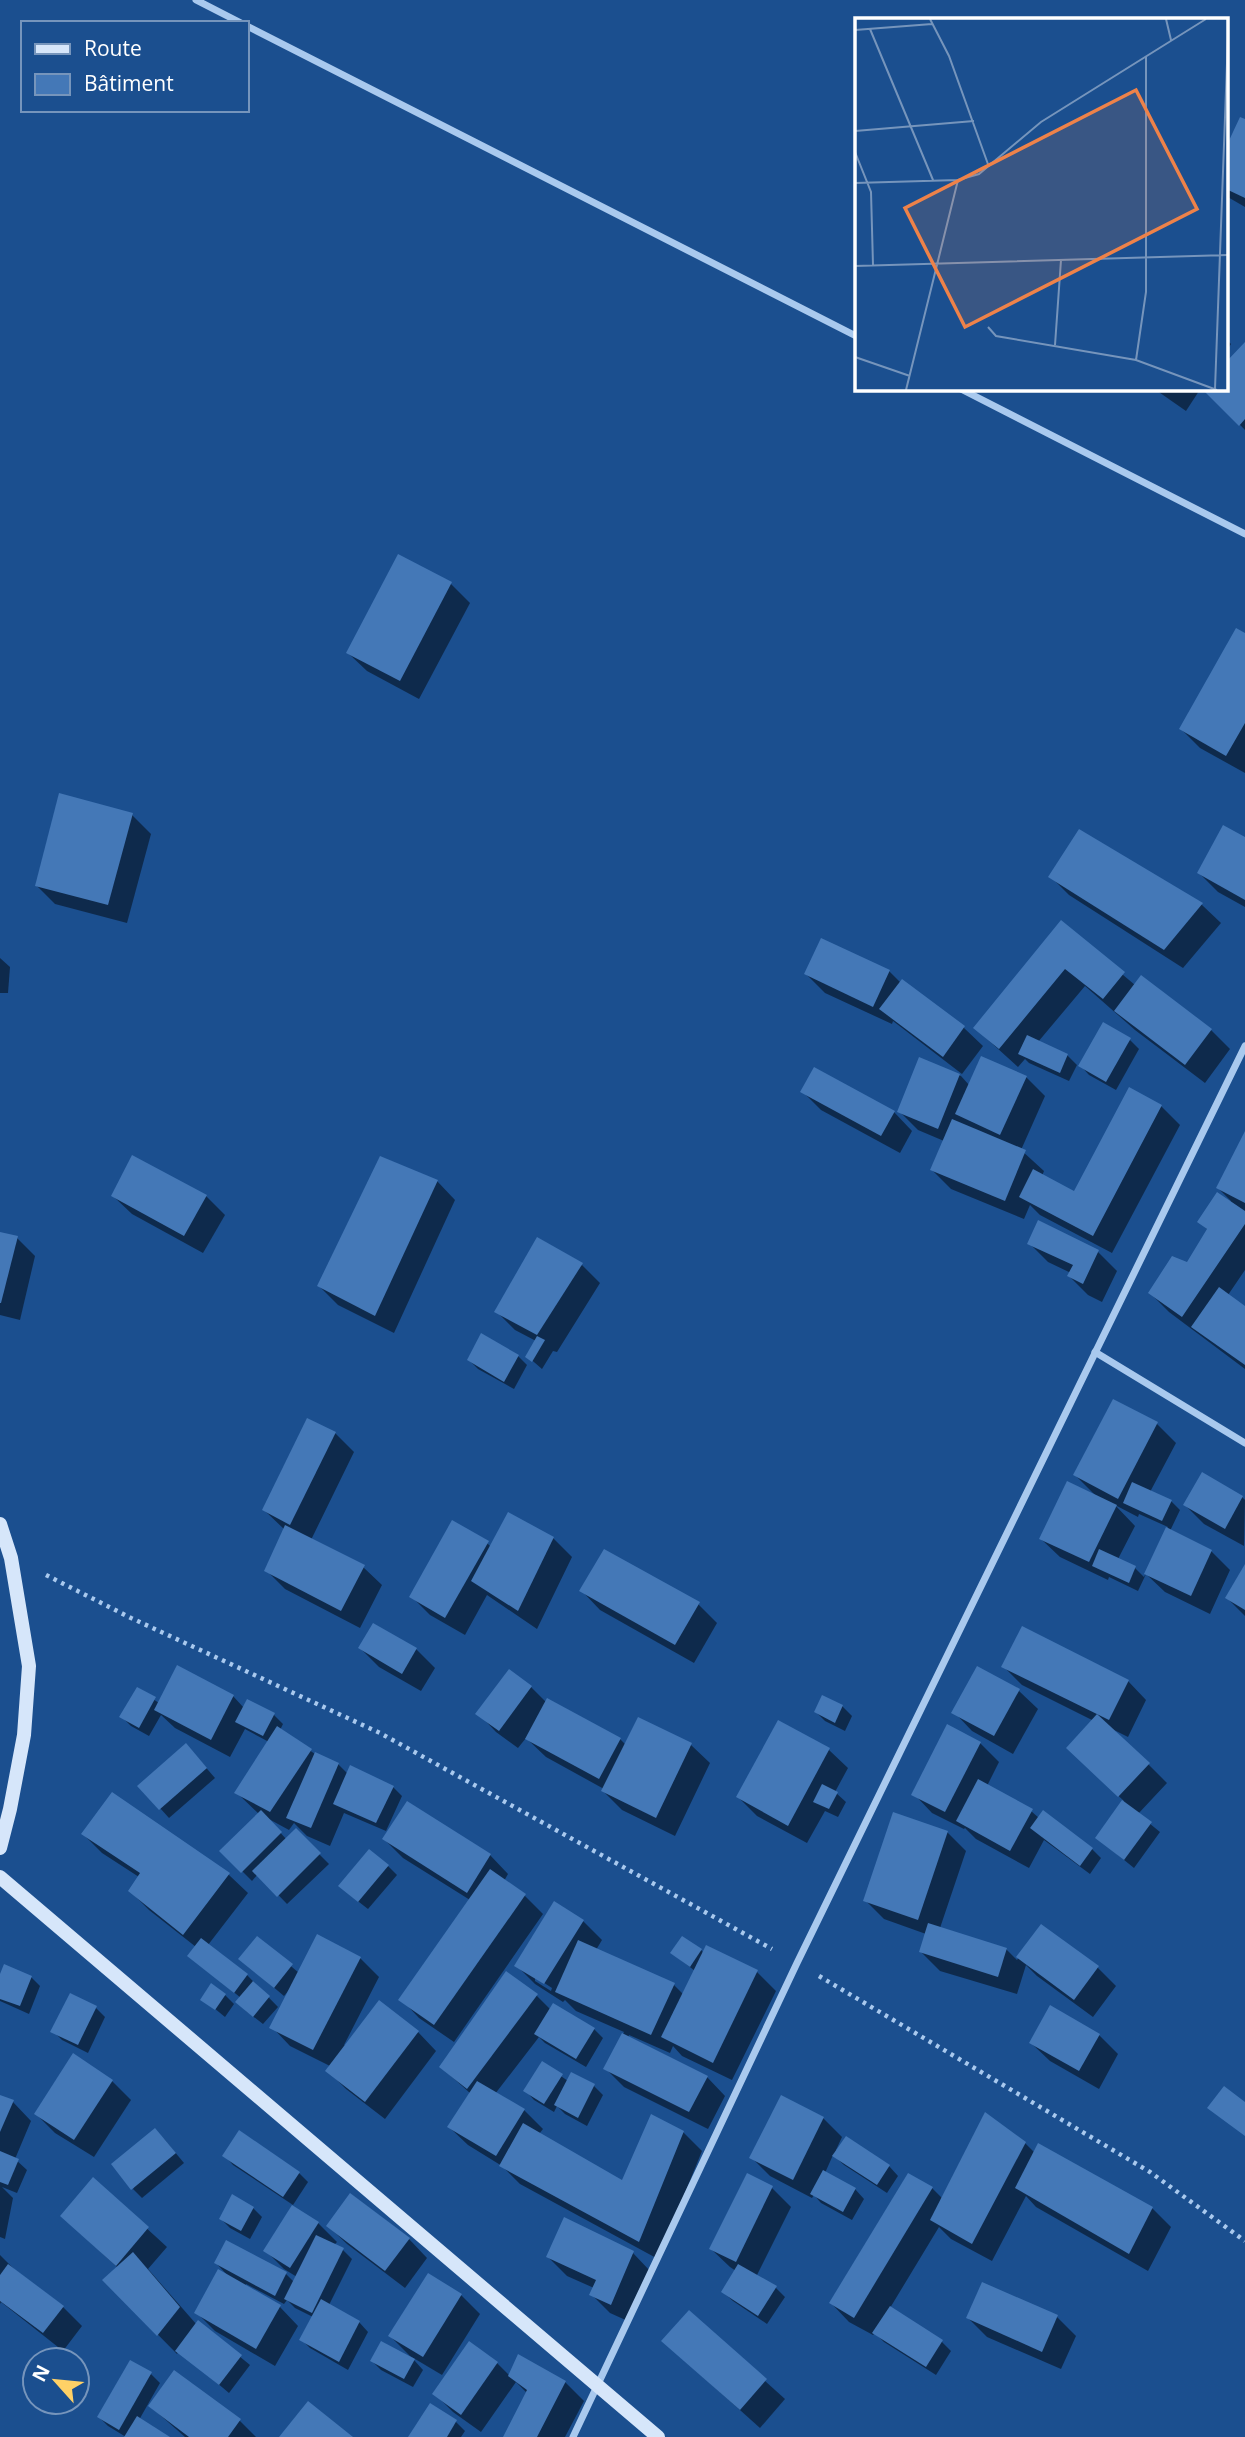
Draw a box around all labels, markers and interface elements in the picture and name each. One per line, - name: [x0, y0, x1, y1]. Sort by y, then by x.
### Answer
- inset map: [855, 18, 1228, 390]
- legend: [21, 21, 248, 112]
- text: Route: [84, 34, 142, 62]
- text: Bâtiment: [84, 69, 174, 97]
- north arrow: [21, 2346, 91, 2416]
- text: N: [26, 2360, 56, 2386]

